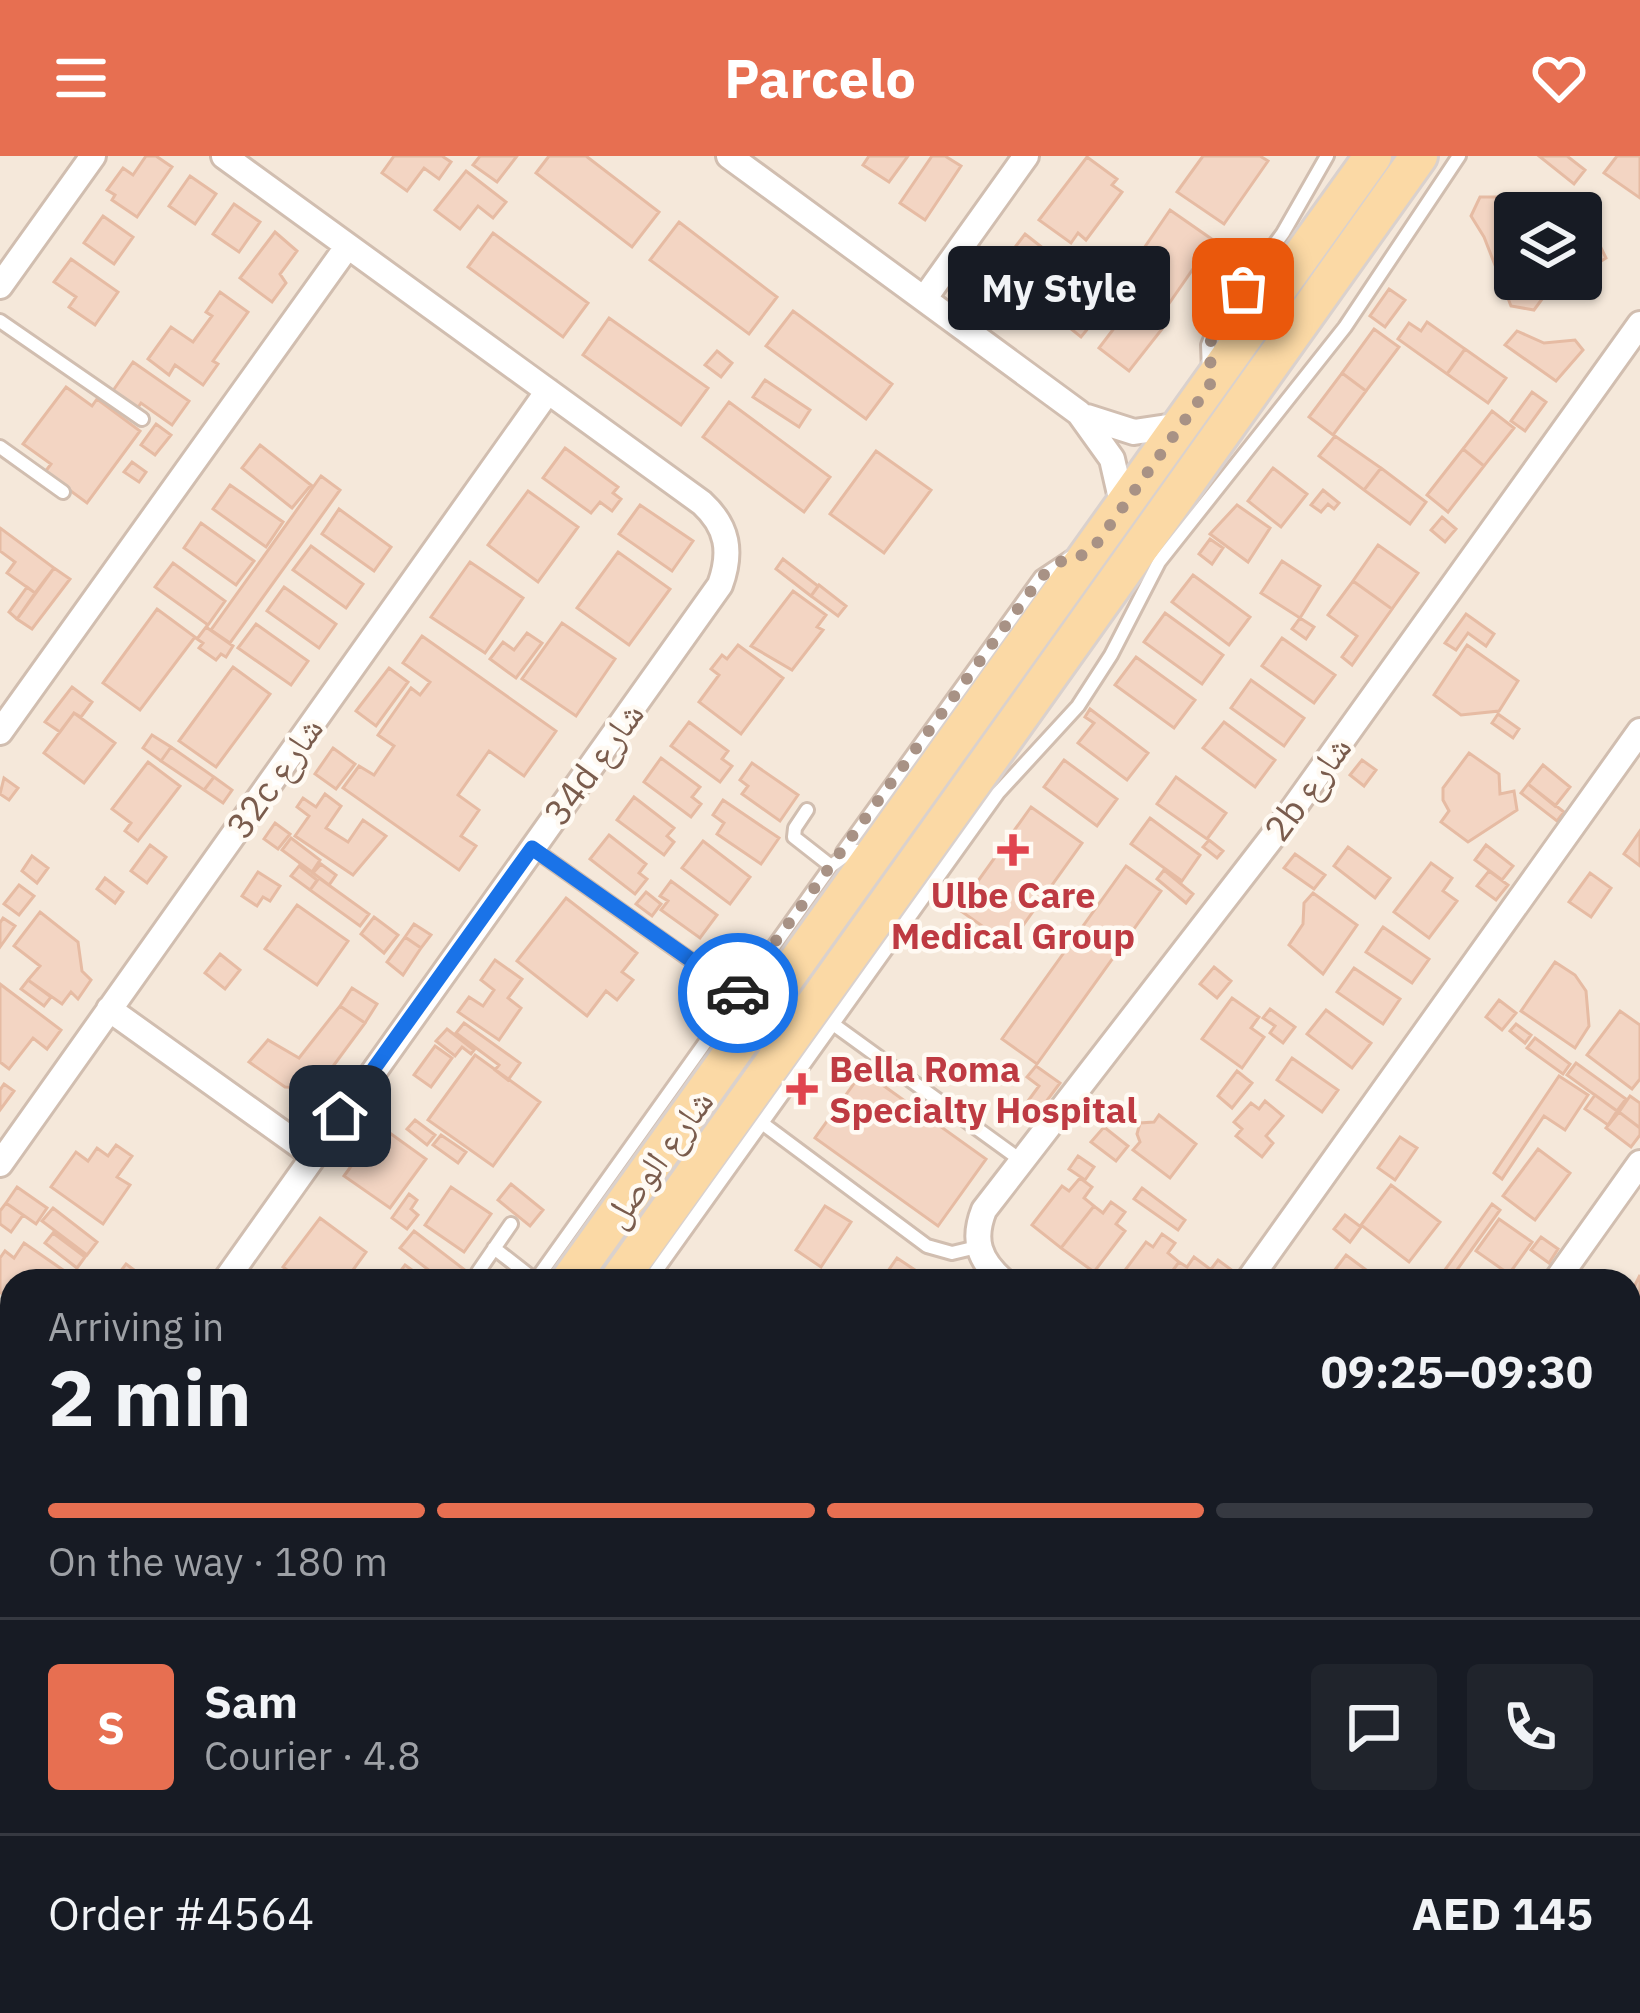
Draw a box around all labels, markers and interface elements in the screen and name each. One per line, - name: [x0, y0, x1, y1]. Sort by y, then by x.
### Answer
- text: Parcelo: [724, 43, 916, 113]
- icon: menu: [48, 45, 114, 111]
- icon: heart: [1526, 45, 1592, 111]
- map controls: [1494, 192, 1602, 300]
- button: layers: [1494, 192, 1602, 300]
- pin: [1192, 238, 1294, 340]
- callout: My Style: [949, 247, 1171, 331]
- icon: bag: [1210, 256, 1276, 322]
- text: My Style: [981, 262, 1137, 313]
- street label: 34d شارع: [533, 692, 653, 834]
- street label: 32c شارع: [215, 707, 333, 847]
- street label: 2b شارع: [1253, 726, 1361, 850]
- marker: Ulbe Care Medical Group: [997, 834, 1029, 866]
- place label: Ulbe Care Medical Group: [891, 871, 1135, 959]
- courier: [678, 933, 798, 1053]
- icon: car: [705, 960, 771, 1026]
- place label: Bella Roma Specialty Hospital: [829, 1045, 1137, 1133]
- pin: [289, 1065, 391, 1167]
- marker: Bella Roma Specialty Hospital: [786, 1073, 818, 1105]
- street label: شارع الوصل: [591, 1080, 723, 1236]
- icon: home: [307, 1083, 373, 1149]
- text: Arriving in: [48, 1301, 224, 1352]
- text: 09:25–09:30: [1321, 1342, 1593, 1400]
- text: 2 min: [48, 1346, 252, 1447]
- text: On the way · 180 m: [48, 1536, 388, 1587]
- button: chat: [1311, 1664, 1437, 1790]
- button: phone: [1467, 1664, 1593, 1790]
- text: Sam: [204, 1672, 298, 1730]
- text: S: [97, 1698, 125, 1756]
- text: Courier · 4.8: [204, 1730, 421, 1781]
- text: Order #4564: [48, 1884, 314, 1942]
- text: AED 145: [1412, 1884, 1593, 1942]

